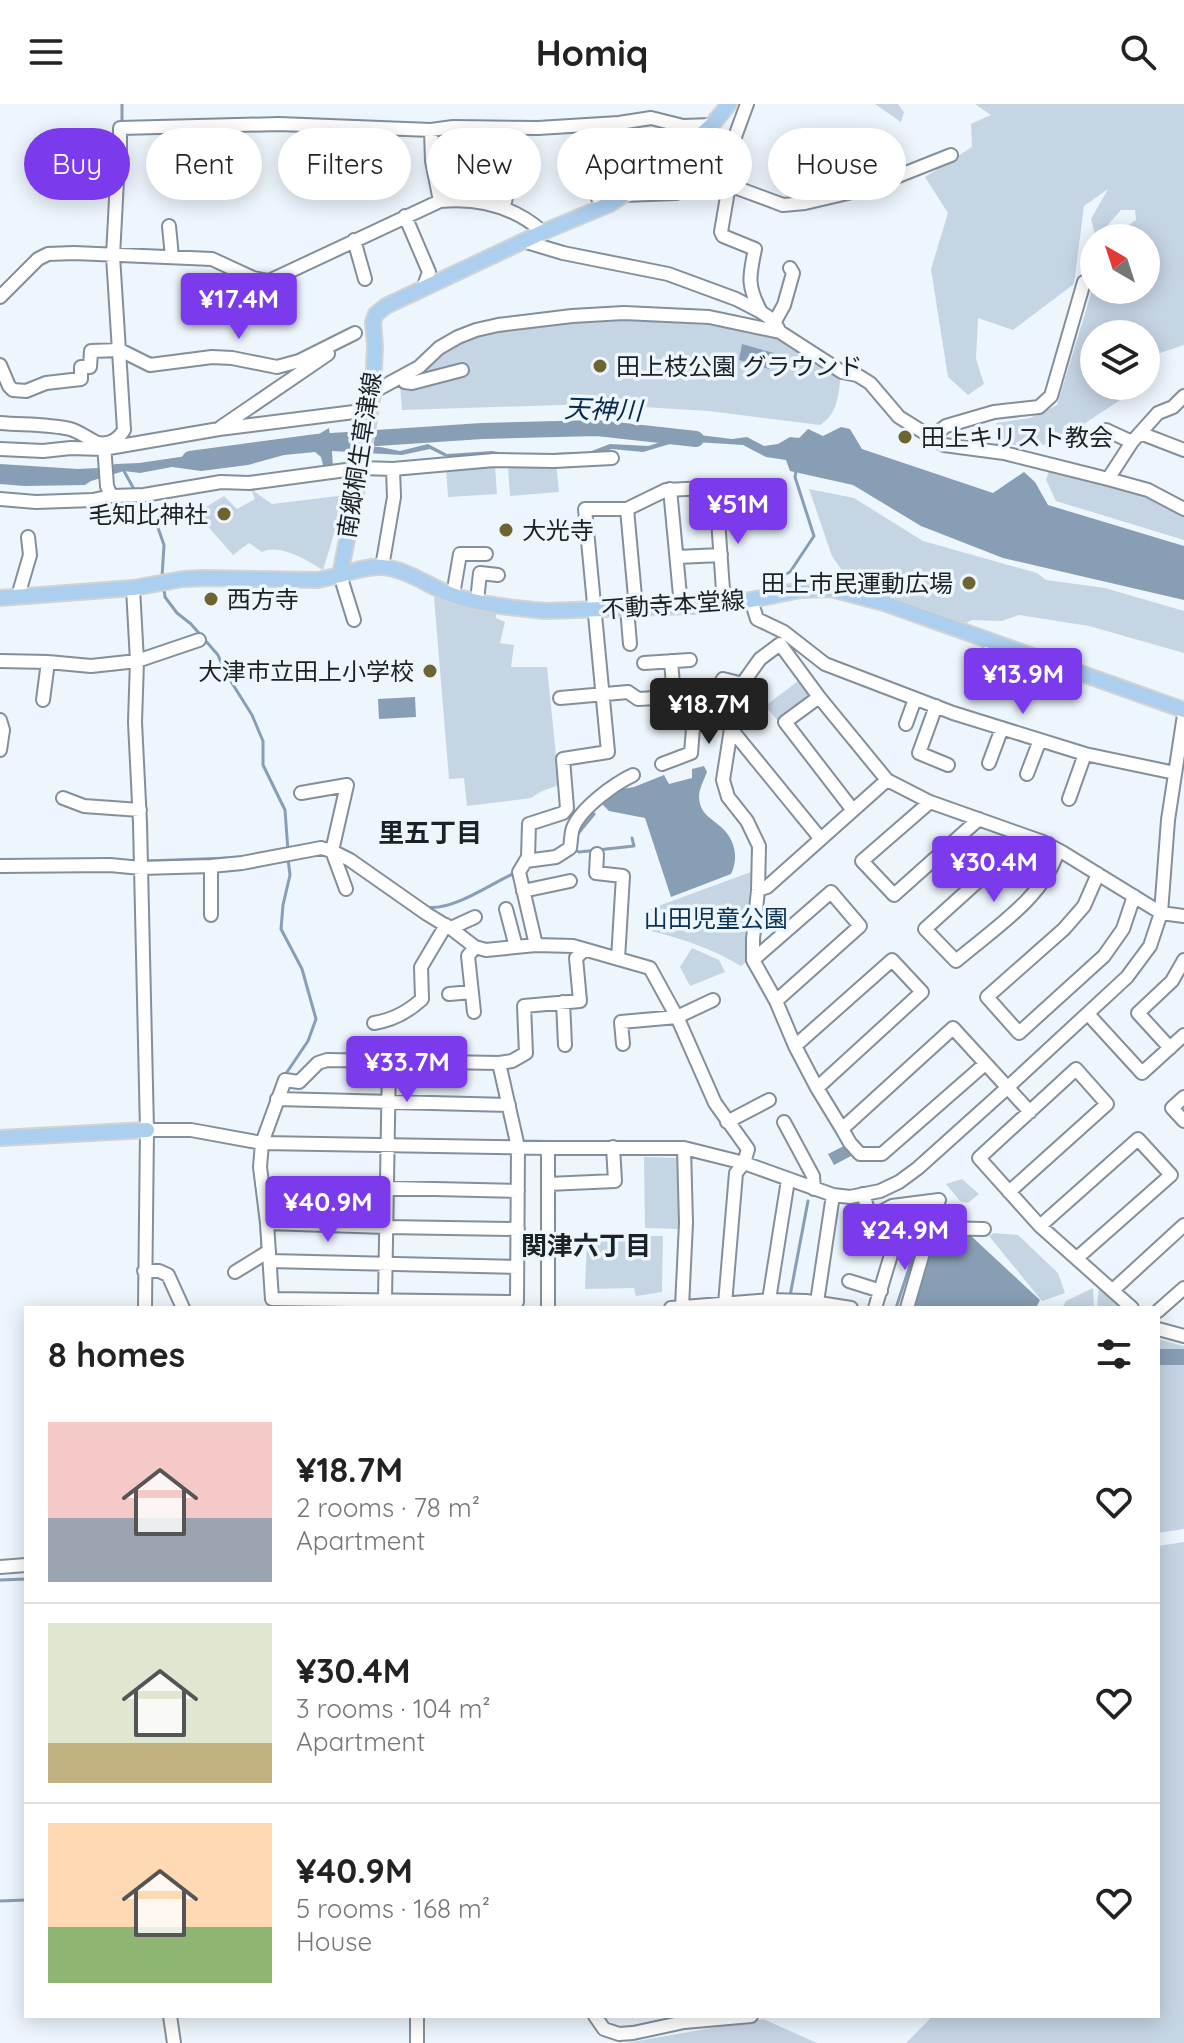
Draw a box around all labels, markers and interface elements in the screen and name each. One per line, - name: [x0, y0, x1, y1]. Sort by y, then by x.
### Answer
- icon: menu: [24, 30, 68, 74]
- text: Homiq: [536, 30, 648, 75]
- icon: search: [1116, 30, 1160, 74]
- chip: Buy: [24, 128, 130, 200]
- chip: Rent: [146, 128, 262, 200]
- chip: Filters: [278, 128, 411, 200]
- chip: New: [427, 128, 541, 200]
- chip: Apartment: [557, 128, 752, 200]
- chip: House: [768, 128, 906, 200]
- north arrow: [1080, 224, 1160, 304]
- map controls: [1080, 224, 1160, 400]
- pin: ¥17.4M: [174, 273, 304, 341]
- text: ¥17.4M: [199, 282, 279, 315]
- button: layers: [1080, 320, 1160, 400]
- place label: 田上枝公園 グラウンド: [616, 351, 863, 381]
- marker: 田上枝公園 グラウンド: [591, 357, 609, 375]
- street label: 南郷桐生草津線: [331, 370, 387, 540]
- water label: 天神川: [563, 391, 646, 427]
- place label: 田上キリスト教会: [921, 422, 1113, 452]
- marker: 田上キリスト教会: [896, 428, 914, 446]
- pin: ¥51M: [691, 478, 785, 546]
- text: ¥51M: [707, 487, 769, 520]
- place label: 毛知比神社: [88, 499, 208, 529]
- marker: 毛知比神社: [215, 505, 233, 523]
- place label: 大光寺: [522, 515, 594, 545]
- marker: 大光寺: [497, 521, 515, 539]
- place label: 田上市民運動広場: [761, 568, 953, 598]
- marker: 田上市民運動広場: [960, 574, 978, 592]
- place label: 西方寺: [227, 584, 299, 614]
- street label: 不動寺本堂線: [600, 584, 746, 624]
- marker: 西方寺: [202, 590, 220, 608]
- pin: ¥13.9M: [958, 648, 1088, 716]
- place label: 大津市立田上小学校: [198, 656, 414, 686]
- text: ¥13.9M: [982, 657, 1064, 690]
- marker: 大津市立田上小学校: [421, 662, 439, 680]
- pin: ¥18.7M: [644, 678, 774, 746]
- text: ¥18.7M: [668, 687, 750, 720]
- district label: 里五丁目: [378, 816, 482, 849]
- pin: ¥30.4M: [929, 836, 1059, 904]
- text: ¥30.4M: [950, 845, 1038, 878]
- park label: 山田児童公園: [644, 903, 788, 933]
- pin: ¥33.7M: [342, 1036, 472, 1104]
- text: ¥33.7M: [364, 1045, 450, 1078]
- pin: ¥40.9M: [263, 1176, 393, 1244]
- text: ¥40.9M: [283, 1185, 373, 1218]
- pin: ¥24.9M: [840, 1204, 970, 1272]
- text: ¥24.9M: [861, 1213, 949, 1246]
- district label: 関津六丁目: [521, 1229, 651, 1262]
- icon: filters: [1092, 1332, 1136, 1376]
- text: 8 homes: [48, 1333, 185, 1376]
- text: ¥18.7M: [296, 1448, 403, 1491]
- icon: home: [112, 1454, 208, 1550]
- icon: heart: [1092, 1480, 1136, 1524]
- text: 2 rooms · 78 m²: [296, 1491, 480, 1524]
- text: Apartment: [296, 1524, 425, 1557]
- text: ¥30.4M: [296, 1649, 411, 1692]
- icon: home: [112, 1655, 208, 1751]
- icon: heart: [1092, 1681, 1136, 1725]
- text: 3 rooms · 104 m²: [296, 1692, 491, 1725]
- text: Apartment: [296, 1725, 425, 1758]
- text: ¥40.9M: [296, 1849, 413, 1892]
- icon: home: [112, 1855, 208, 1951]
- icon: heart: [1092, 1881, 1136, 1925]
- text: 5 rooms · 168 m²: [296, 1892, 490, 1925]
- text: House: [296, 1925, 372, 1958]

